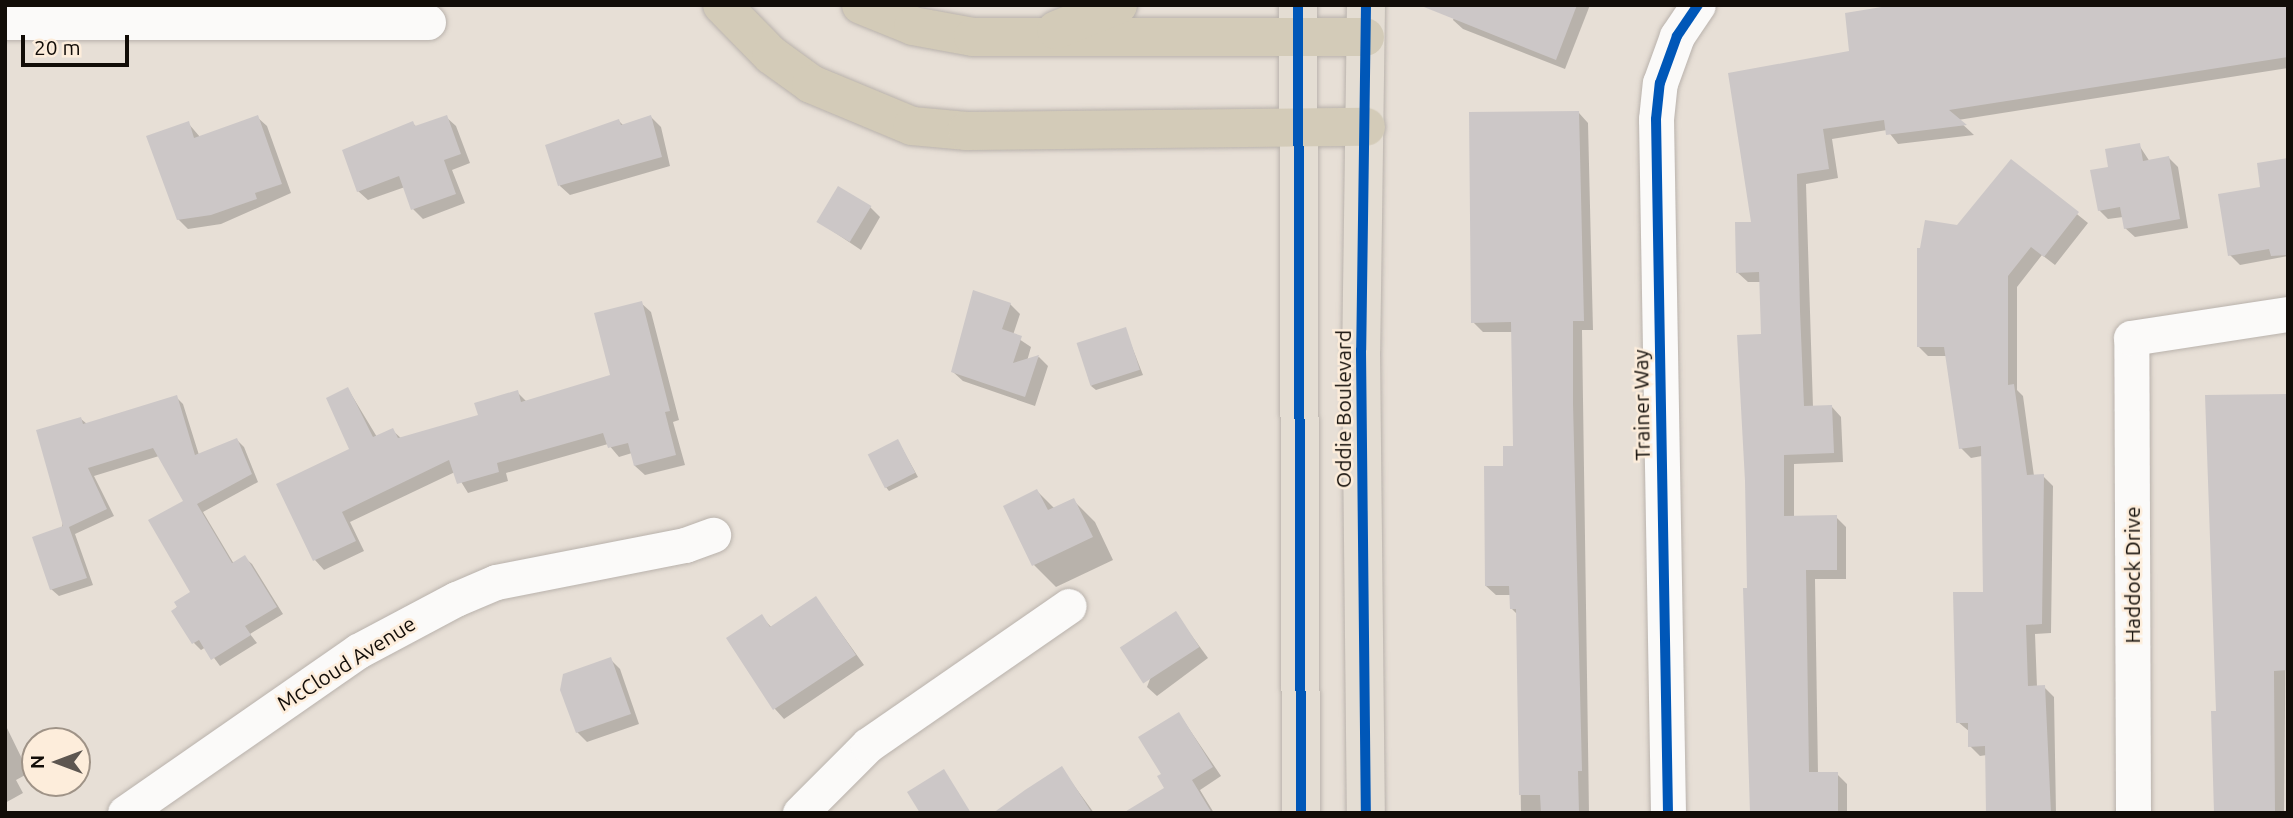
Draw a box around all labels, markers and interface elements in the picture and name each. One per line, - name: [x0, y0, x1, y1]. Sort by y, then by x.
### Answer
- scale bar: [24, 21, 133, 65]
- text: 20 m: [34, 35, 81, 59]
- street label: Oddie Boulevard: [1330, 330, 1356, 488]
- street label: Trainer Way: [1627, 349, 1655, 461]
- street label: Haddock Drive: [2119, 506, 2145, 644]
- street label: McCloud Avenue: [272, 610, 420, 716]
- north arrow: [21, 727, 91, 797]
- text: N: [26, 755, 48, 769]

